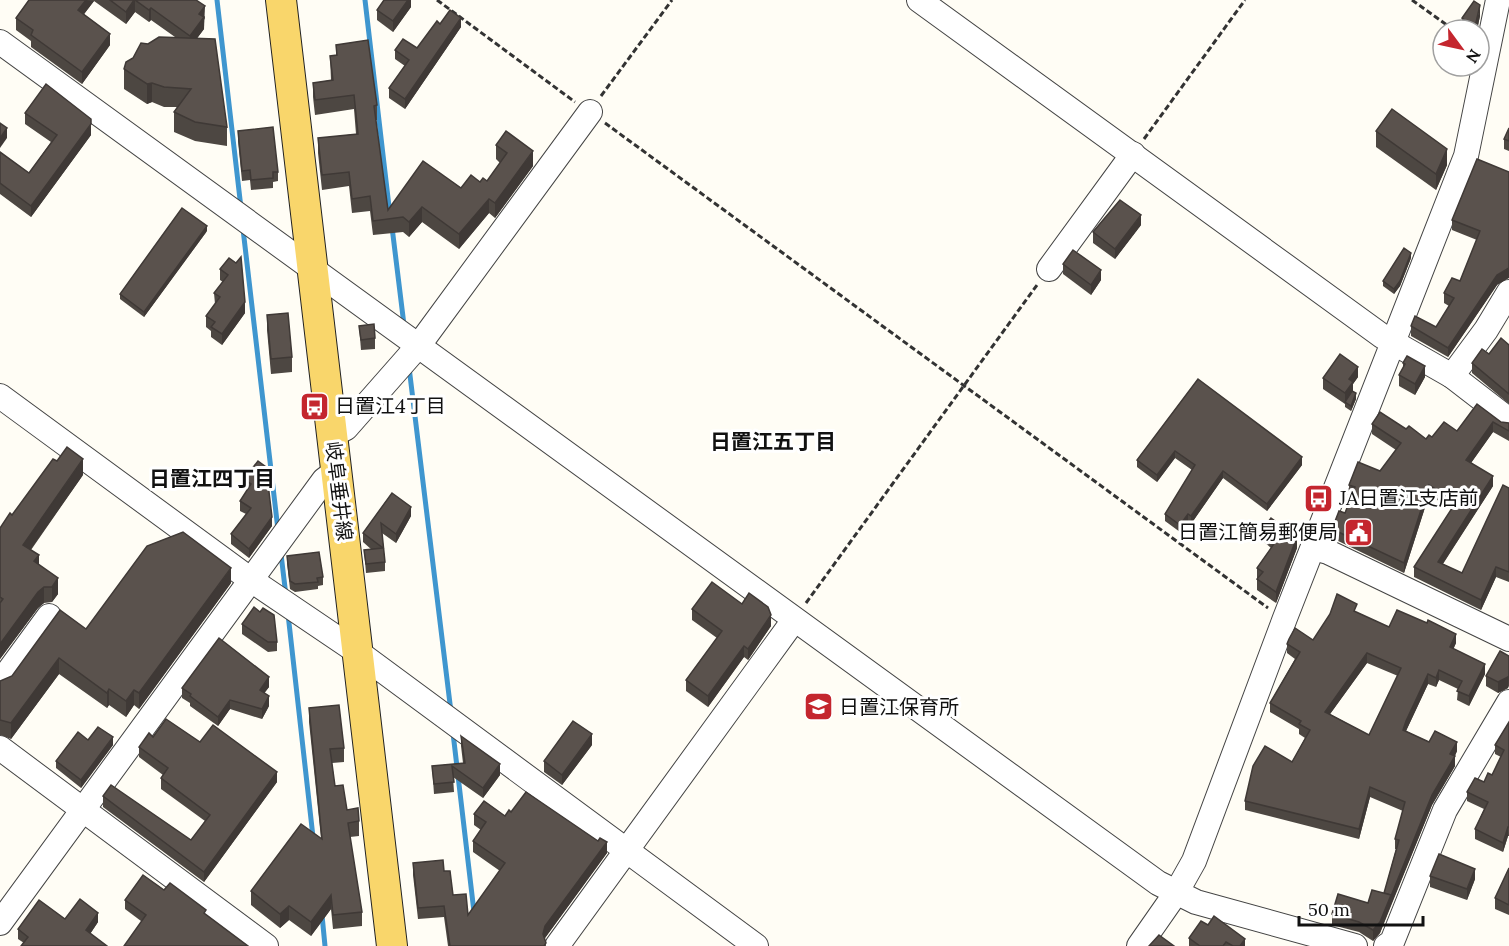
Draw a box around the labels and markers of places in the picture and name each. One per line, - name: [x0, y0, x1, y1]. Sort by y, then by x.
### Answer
- bus stop icon: 日置江4丁目: [298, 390, 330, 422]
- place label: 日置江4丁目: [335, 393, 446, 418]
- bus stop icon: JA日置江支店前: [1302, 482, 1334, 514]
- place label: JA日置江支店前: [1338, 485, 1478, 510]
- public building icon: 日置江簡易郵便局: [1343, 516, 1375, 548]
- place label: 日置江簡易郵便局: [1178, 519, 1338, 544]
- school or university icon: 日置江保育所: [802, 691, 834, 723]
- place label: 日置江保育所: [839, 694, 959, 719]

